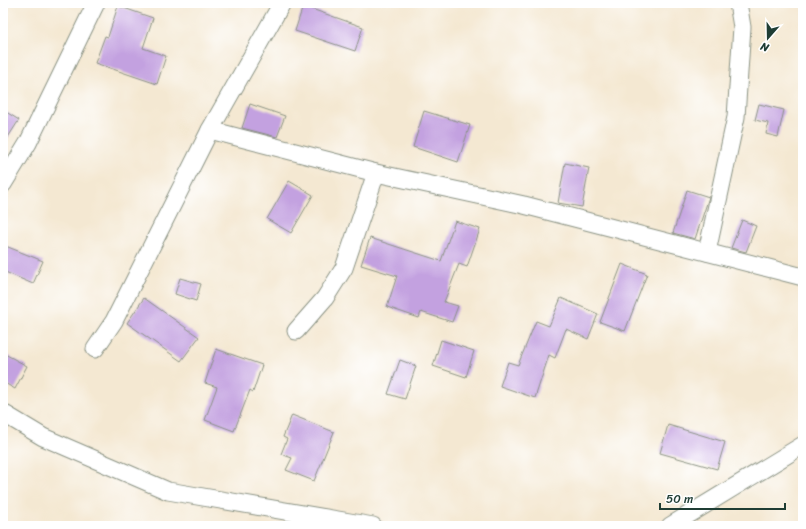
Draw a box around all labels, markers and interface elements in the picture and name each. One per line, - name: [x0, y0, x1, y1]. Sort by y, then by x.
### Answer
- north arrow: [748, 18, 788, 58]
- text: N: [758, 37, 773, 58]
- scale bar: [660, 485, 785, 511]
- text: 50 m: [666, 488, 693, 510]

